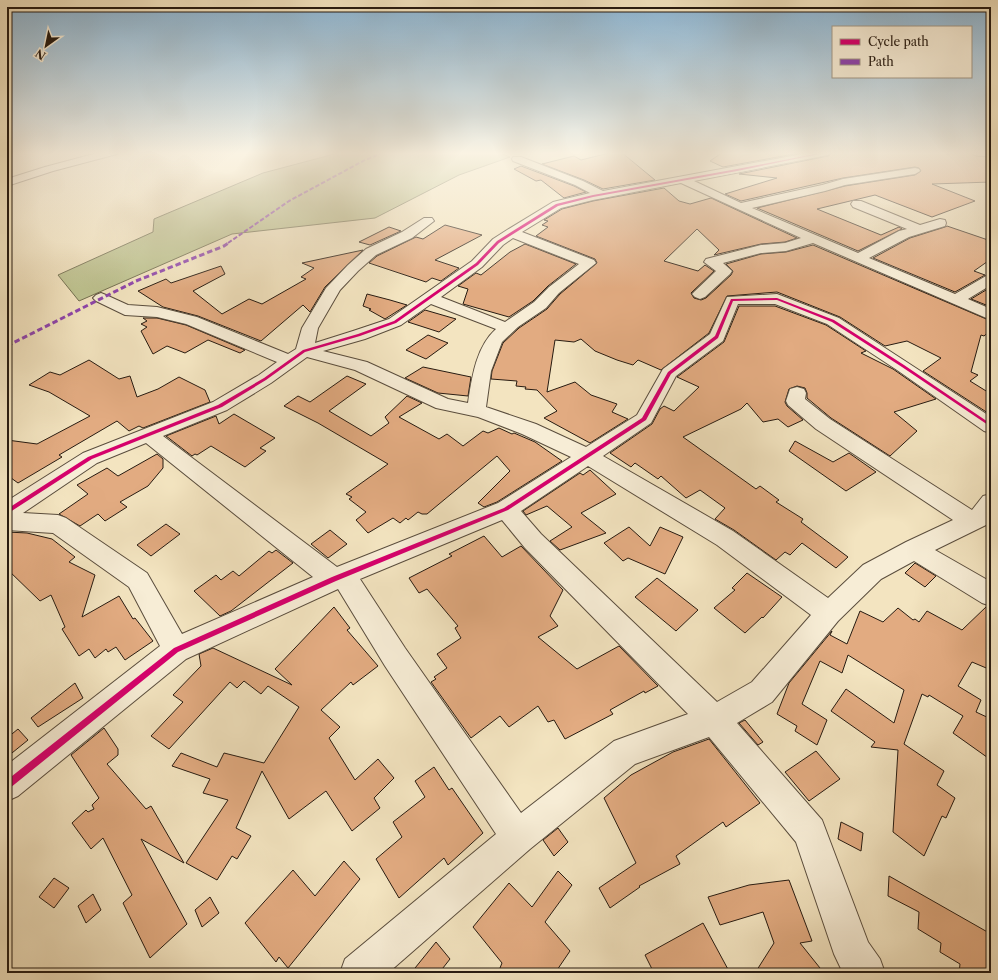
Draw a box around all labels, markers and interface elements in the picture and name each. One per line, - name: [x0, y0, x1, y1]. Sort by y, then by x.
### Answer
- north arrow: [26, 26, 66, 66]
- legend: [832, 26, 972, 78]
- text: Cycle path: [868, 34, 929, 49]
- text: N: [32, 46, 48, 63]
- text: Path: [868, 54, 894, 69]

